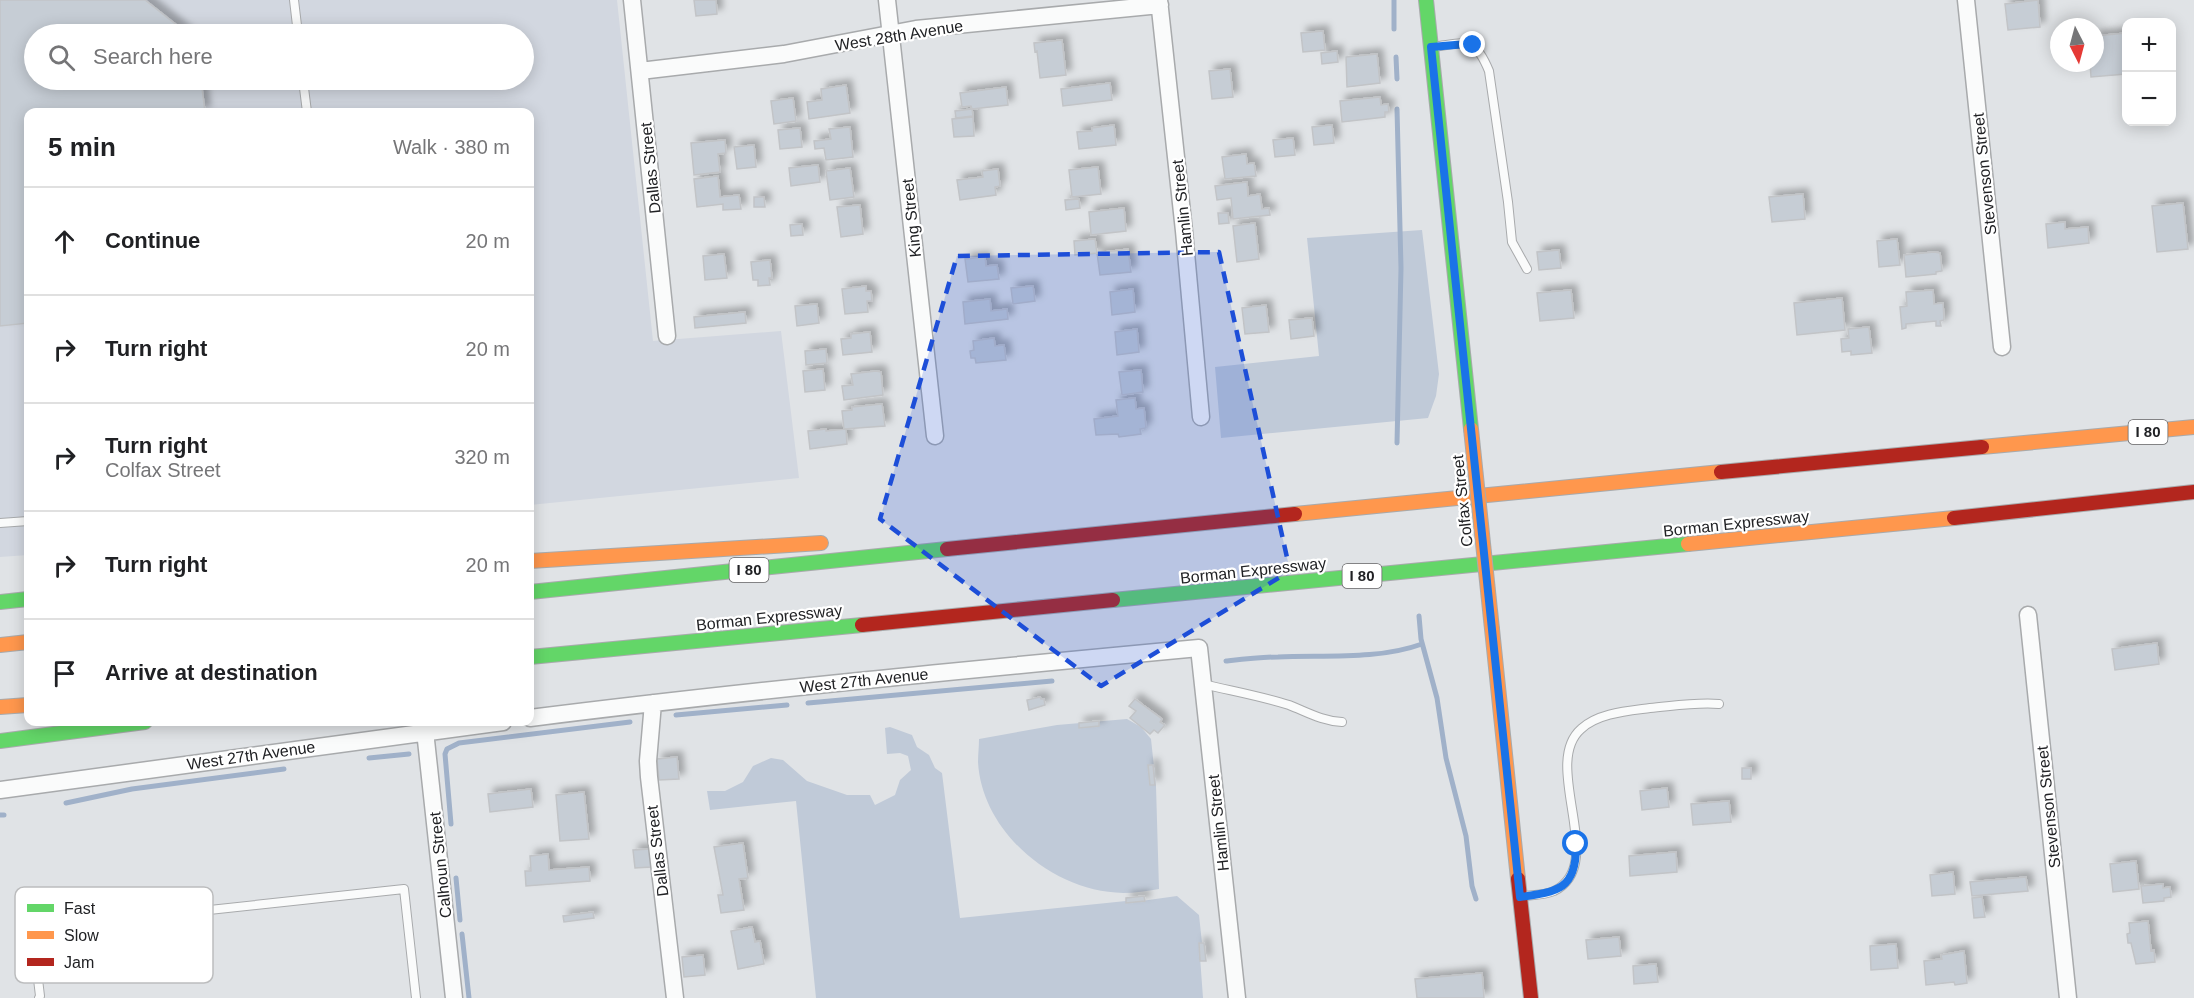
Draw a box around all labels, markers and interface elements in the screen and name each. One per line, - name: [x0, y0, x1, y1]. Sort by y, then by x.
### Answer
- street label: West 28th Avenue: [834, 17, 964, 54]
- north arrow: [2050, 18, 2104, 72]
- map controls: [2122, 18, 2176, 126]
- button: +: [2122, 18, 2176, 72]
- search box: [24, 24, 534, 90]
- route end: [1459, 31, 1485, 57]
- icon: search: [45, 41, 78, 74]
- text: Search here: [93, 44, 213, 69]
- button: −: [2122, 72, 2176, 126]
- street label: Stevenson Street: [1970, 111, 1999, 236]
- street label: Dallas Street: [637, 121, 664, 214]
- text: 5 min: [48, 132, 116, 162]
- text: Walk · 380 m: [393, 136, 510, 158]
- street label: Hamlin Street: [1169, 158, 1196, 257]
- street label: King Street: [899, 177, 924, 258]
- icon: ahead: [48, 225, 81, 258]
- text: Continue: [105, 228, 200, 253]
- text: 20 m: [466, 230, 510, 252]
- icon: right: [48, 333, 81, 366]
- text: Turn right: [105, 336, 207, 361]
- text: 20 m: [466, 338, 510, 360]
- road number: I 80: [2128, 420, 2168, 444]
- text: Turn right: [105, 433, 207, 458]
- icon: right: [48, 441, 81, 474]
- text: 320 m: [454, 446, 510, 468]
- street label: Colfax Street: [1449, 454, 1476, 548]
- text: Colfax Street: [105, 459, 221, 481]
- street label: Borman Expressway: [1662, 507, 1810, 540]
- icon: right: [48, 549, 81, 582]
- text: Turn right: [105, 552, 207, 577]
- text: 20 m: [466, 554, 510, 576]
- street label: Borman Expressway: [1179, 554, 1327, 587]
- road number: I 80: [730, 558, 768, 582]
- road number: I 80: [1342, 564, 1382, 588]
- street label: Borman Expressway: [695, 601, 843, 634]
- icon: arrive: [48, 657, 81, 690]
- text: Arrive at destination: [105, 660, 318, 685]
- street label: West 27th Avenue: [799, 665, 929, 696]
- street label: West 27th Avenue: [186, 738, 316, 773]
- street label: Stevenson Street: [2034, 744, 2063, 869]
- street label: Hamlin Street: [1205, 773, 1232, 872]
- street label: Dallas Street: [643, 804, 672, 897]
- street label: Calhoun Street: [426, 810, 455, 919]
- route start: [1562, 830, 1588, 856]
- legend: [15, 887, 213, 983]
- text: Fast: [64, 900, 96, 917]
- text: Slow: [64, 927, 99, 944]
- text: Jam: [64, 954, 94, 971]

